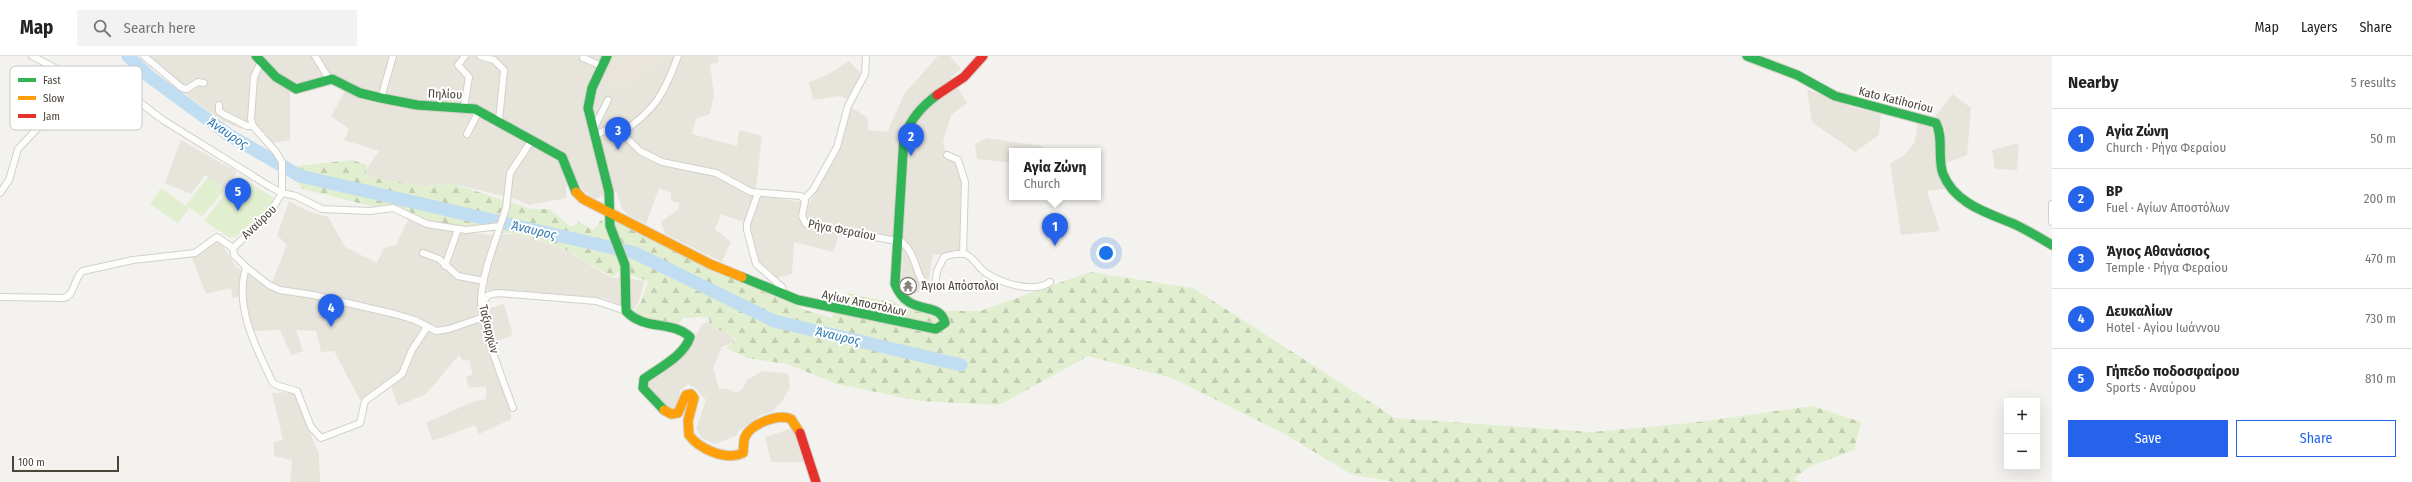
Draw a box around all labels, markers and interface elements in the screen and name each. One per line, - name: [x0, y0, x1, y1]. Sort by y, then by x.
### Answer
- search box: [77, 10, 357, 46]
- text: Map: [20, 16, 53, 39]
- icon: search: [91, 17, 113, 39]
- text: Search here: [123, 19, 196, 37]
- text: Map: [2255, 19, 2279, 36]
- text: Layers: [2301, 19, 2337, 36]
- text: Share: [2359, 19, 2392, 36]
- legend: [10, 66, 142, 130]
- text: Nearby: [2068, 72, 2119, 93]
- text: Fast: [43, 74, 61, 87]
- text: 5 results: [2351, 75, 2396, 90]
- street label: Kato Katihoriou: [1857, 84, 1935, 116]
- street label: Πηλίου: [428, 86, 462, 102]
- text: Slow: [43, 92, 64, 105]
- text: Jam: [43, 110, 60, 123]
- water label: Άναυρος: [204, 114, 251, 152]
- pin: 3: [605, 117, 631, 150]
- text: Αγία Ζώνη: [2106, 122, 2169, 140]
- pin: 2: [898, 123, 924, 156]
- text: 1: [2078, 131, 2084, 146]
- text: 50 m: [2370, 131, 2396, 146]
- text: Church · Ρήγα Φεραίου: [2106, 140, 2226, 155]
- popup: [1009, 148, 1101, 200]
- text: Αγία Ζώνη: [1024, 158, 1086, 176]
- text: Church: [1024, 176, 1060, 191]
- pin: 5: [225, 178, 251, 211]
- text: BP: [2106, 182, 2123, 200]
- text: 2: [2078, 191, 2084, 206]
- text: 200 m: [2364, 191, 2396, 206]
- text: Fuel · Αγίων Αποστόλων: [2106, 200, 2230, 215]
- street label: Αναύρου: [239, 202, 279, 242]
- pin: 1: [1042, 213, 1068, 246]
- water label: Άναυρος: [509, 217, 558, 243]
- street label: Ρήγα Φεραίου: [807, 217, 877, 243]
- text: Άγιος Αθανάσιος: [2106, 242, 2210, 260]
- your location: [1096, 243, 1116, 263]
- text: 3: [2078, 251, 2084, 266]
- text: 470 m: [2365, 251, 2396, 266]
- text: Temple · Ρήγα Φεραίου: [2106, 260, 2228, 275]
- temple icon: Άγιοι Απόστολοι: [898, 276, 918, 296]
- place label: Άγιοι Απόστολοι: [921, 279, 999, 293]
- street label: Αγίων Αποστόλων: [821, 287, 908, 319]
- pin: 4: [318, 294, 344, 327]
- text: Δευκαλίων: [2106, 302, 2173, 320]
- street label: Ταξιαρχών: [476, 303, 502, 356]
- text: 4: [2078, 311, 2084, 326]
- text: 730 m: [2365, 311, 2396, 326]
- text: Hotel · Αγίου Ιωάννου: [2106, 320, 2220, 335]
- water label: Άναυρος: [813, 323, 862, 349]
- text: Γήπεδο ποδοσφαίρου: [2106, 362, 2240, 380]
- text: 5: [2078, 371, 2084, 386]
- text: 810 m: [2365, 371, 2396, 386]
- text: Sports · Αναύρου: [2106, 380, 2196, 395]
- map controls: [2004, 398, 2040, 470]
- button: +: [2004, 398, 2040, 434]
- button: Save: [2068, 420, 2228, 457]
- button: Share: [2236, 420, 2396, 457]
- button: −: [2004, 434, 2040, 470]
- scale bar: [12, 454, 119, 473]
- text: 100 m: [18, 456, 45, 469]

